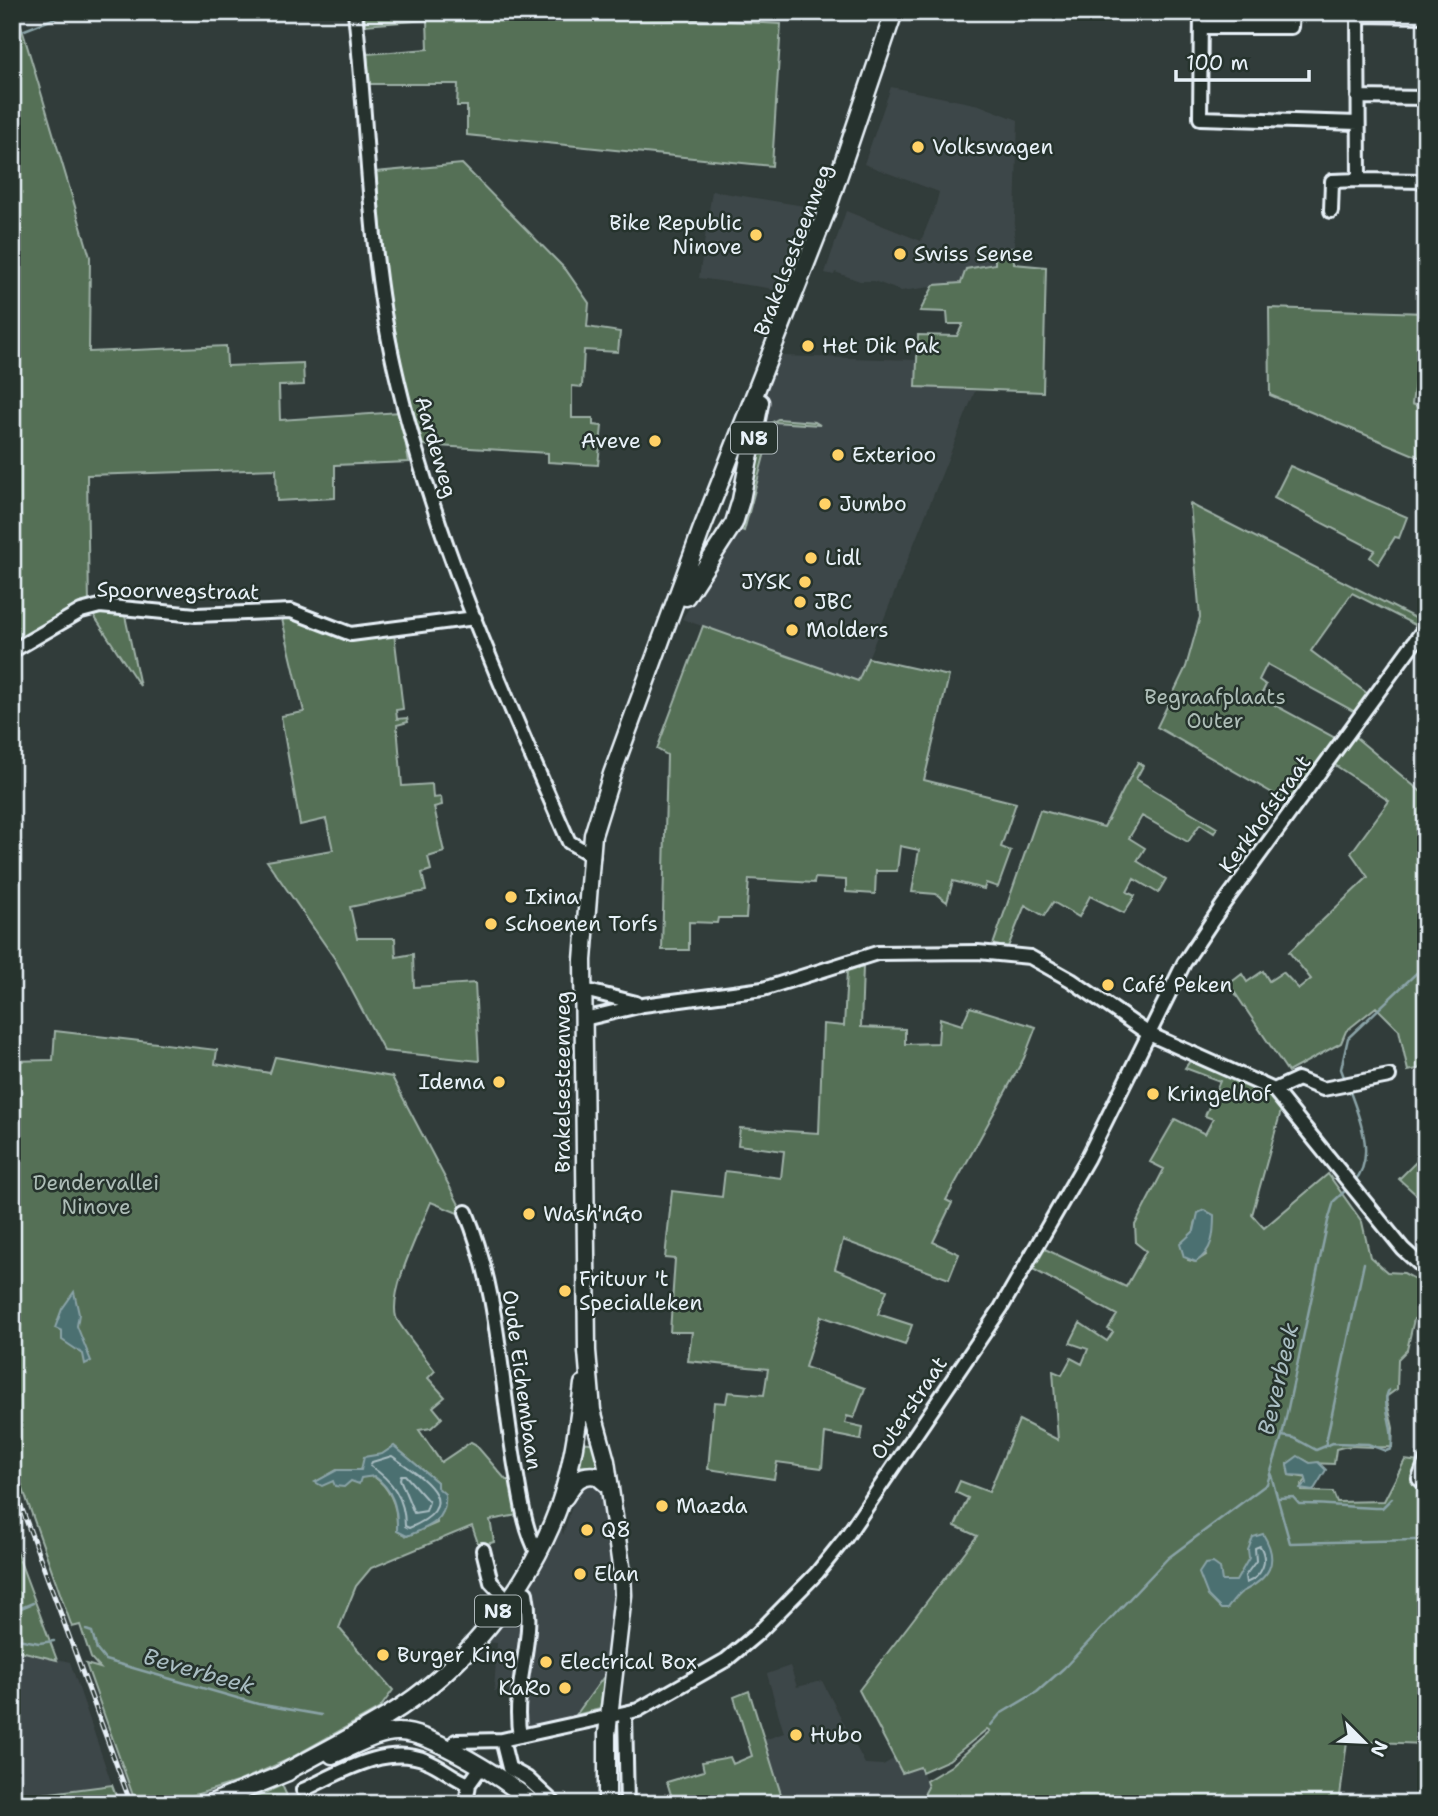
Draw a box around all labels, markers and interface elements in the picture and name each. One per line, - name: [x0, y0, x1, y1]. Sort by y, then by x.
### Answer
- scale bar: [1176, 38, 1308, 82]
- text: 100 m: [1186, 49, 1249, 77]
- place label: Volkswagen: [932, 133, 1054, 161]
- marker: Volkswagen: [910, 139, 926, 155]
- street label: Brakelsesteenweg: [747, 160, 839, 340]
- place label: Bike Republic Ninove: [609, 209, 742, 261]
- marker: Bike Republic Ninove: [748, 227, 764, 243]
- place label: Swiss Sense: [914, 240, 1034, 268]
- marker: Swiss Sense: [892, 246, 908, 262]
- place label: Het Dik Pak: [822, 332, 940, 360]
- marker: Het Dik Pak: [800, 338, 816, 354]
- street label: Aardeweg: [408, 393, 464, 501]
- road number: N8: [731, 422, 777, 453]
- place label: Aveve: [581, 427, 641, 455]
- marker: Aveve: [647, 433, 663, 449]
- place label: Exterioo: [852, 441, 936, 469]
- marker: Exterioo: [830, 447, 846, 463]
- place label: Jumbo: [839, 490, 907, 518]
- marker: Jumbo: [817, 496, 833, 512]
- place label: Lidl: [825, 544, 862, 572]
- marker: Lidl: [803, 550, 819, 566]
- place label: JYSK: [741, 568, 791, 596]
- marker: JYSK: [797, 574, 813, 590]
- street label: Spoorwegstraat: [96, 576, 260, 606]
- place label: JBC: [814, 588, 852, 616]
- marker: JBC: [792, 594, 808, 610]
- place label: Molders: [806, 616, 889, 644]
- marker: Molders: [784, 622, 800, 638]
- park label: Begraafplaats Outer: [1144, 683, 1286, 735]
- street label: Kerkhofstraat: [1213, 749, 1317, 879]
- place label: Ixina: [525, 883, 579, 911]
- marker: Ixina: [503, 889, 519, 905]
- place label: Schoenen Torfs: [505, 910, 658, 938]
- marker: Schoenen Torfs: [483, 916, 499, 932]
- place label: Café Peken: [1122, 971, 1232, 999]
- marker: Café Peken: [1100, 977, 1116, 993]
- street label: Brakelsesteenweg: [549, 991, 577, 1173]
- place label: Idema: [418, 1068, 485, 1096]
- marker: Idema: [491, 1074, 507, 1090]
- place label: Kringelhof: [1167, 1080, 1271, 1108]
- marker: Kringelhof: [1145, 1086, 1161, 1102]
- park label: Dendervallei Ninove: [33, 1169, 159, 1221]
- place label: Wash'nGo: [543, 1200, 643, 1228]
- marker: Wash'nGo: [521, 1206, 537, 1222]
- place label: Frituur 't Specialleken: [579, 1265, 702, 1317]
- marker: Frituur 't Specialleken: [557, 1283, 573, 1299]
- street label: Oude Eichembaan: [495, 1288, 549, 1472]
- water label: Beverbeek: [1251, 1320, 1305, 1438]
- street label: Outerstraat: [864, 1351, 954, 1465]
- place label: Mazda: [676, 1492, 748, 1520]
- marker: Mazda: [654, 1498, 670, 1514]
- place label: Q8: [601, 1516, 631, 1544]
- marker: Q8: [579, 1522, 595, 1538]
- place label: Elan: [594, 1560, 639, 1588]
- marker: Elan: [572, 1566, 588, 1582]
- road number: N8: [475, 1596, 521, 1626]
- water label: Beverbeek: [140, 1641, 258, 1701]
- place label: Burger King: [397, 1641, 516, 1669]
- marker: Burger King: [375, 1647, 391, 1663]
- place label: Electrical Box: [560, 1648, 697, 1676]
- marker: Electrical Box: [538, 1654, 554, 1670]
- place label: KaRo: [498, 1674, 551, 1702]
- marker: KaRo: [557, 1680, 573, 1696]
- north arrow: [1330, 1708, 1400, 1778]
- place label: Hubo: [810, 1721, 862, 1749]
- marker: Hubo: [788, 1727, 804, 1743]
- text: N: [1365, 1737, 1394, 1761]

